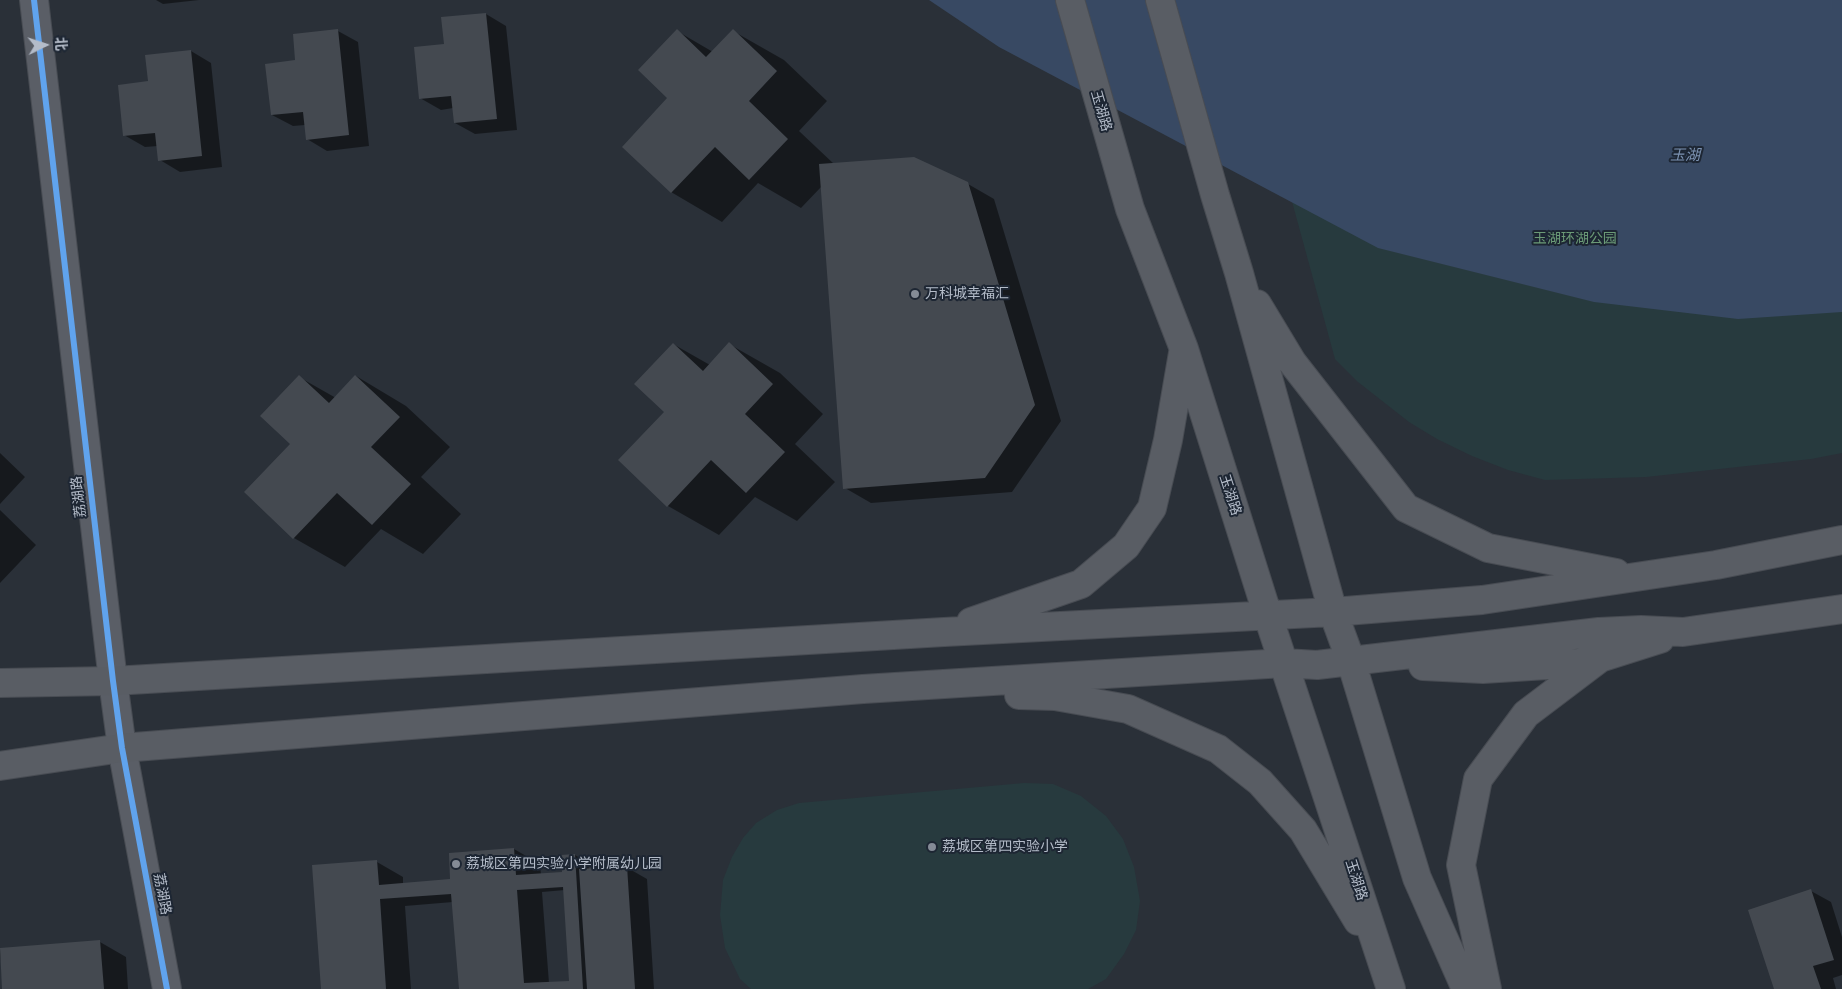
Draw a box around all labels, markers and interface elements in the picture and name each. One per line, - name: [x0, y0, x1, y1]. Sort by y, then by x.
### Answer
- north arrow: [20, 20, 70, 70]
- text: 北: [51, 36, 69, 51]
- street label: 玉湖路: [1087, 88, 1115, 134]
- water label: 玉湖: [1670, 147, 1700, 165]
- park label: 玉湖环湖公园: [1533, 231, 1617, 247]
- place label: 万科城幸福汇: [925, 286, 1009, 302]
- marker: 万科城幸福汇: [909, 288, 921, 300]
- street label: 玉湖路: [1216, 472, 1244, 518]
- street label: 荔湖路: [68, 475, 90, 519]
- place label: 荔城区第四实验小学: [942, 839, 1068, 855]
- marker: 荔城区第四实验小学: [926, 841, 938, 853]
- place label: 荔城区第四实验小学附属幼儿园: [466, 856, 662, 872]
- street label: 玉湖路: [1342, 857, 1370, 903]
- marker: 荔城区第四实验小学附属幼儿园: [450, 858, 462, 870]
- street label: 荔湖路: [150, 872, 174, 916]

